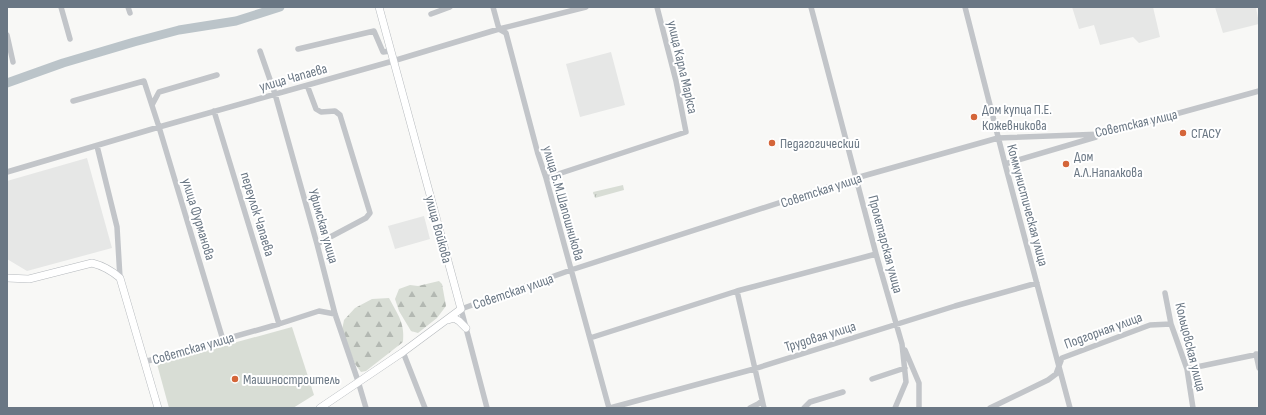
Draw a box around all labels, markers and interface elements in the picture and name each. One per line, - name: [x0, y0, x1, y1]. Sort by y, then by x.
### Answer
- street label: улица Карла Маркса: [664, 19, 702, 115]
- street label: улица Чапаева: [257, 60, 329, 95]
- place label: Дом купца П.Е. Кожевникова: [982, 101, 1052, 134]
- street label: Советская улица: [1093, 106, 1179, 141]
- marker: Дом купца П.Е. Кожевникова: [969, 112, 979, 122]
- place label: СГАСУ: [1191, 125, 1221, 142]
- marker: СГАСУ: [1178, 128, 1188, 138]
- place label: Педагогический: [780, 135, 860, 152]
- marker: Педагогический: [767, 138, 777, 148]
- street label: Коммунистическая улица: [1003, 142, 1052, 268]
- street label: улица Б.М.Шапошникова: [539, 144, 588, 263]
- place label: Дом А.Л.Напалкова: [1073, 148, 1143, 181]
- marker: Дом А.Л.Напалкова: [1061, 159, 1071, 169]
- street label: Советская улица: [779, 169, 864, 212]
- street label: переулок Чапаева: [237, 170, 278, 258]
- street label: улица Фурманова: [178, 176, 219, 262]
- street label: Уфимская улица: [305, 187, 342, 265]
- street label: улица Войкова: [421, 193, 456, 265]
- street label: Пролетарская улица: [864, 193, 907, 295]
- street label: Советская улица: [471, 270, 556, 313]
- street label: Кольцовская улица: [1171, 301, 1210, 393]
- street label: Подгорная улица: [1062, 309, 1144, 352]
- street label: Трудовая улица: [783, 318, 858, 355]
- street label: Советская улица: [150, 329, 236, 368]
- place label: Машиностроитель: [243, 371, 340, 388]
- marker: Машиностроитель: [230, 374, 240, 384]

